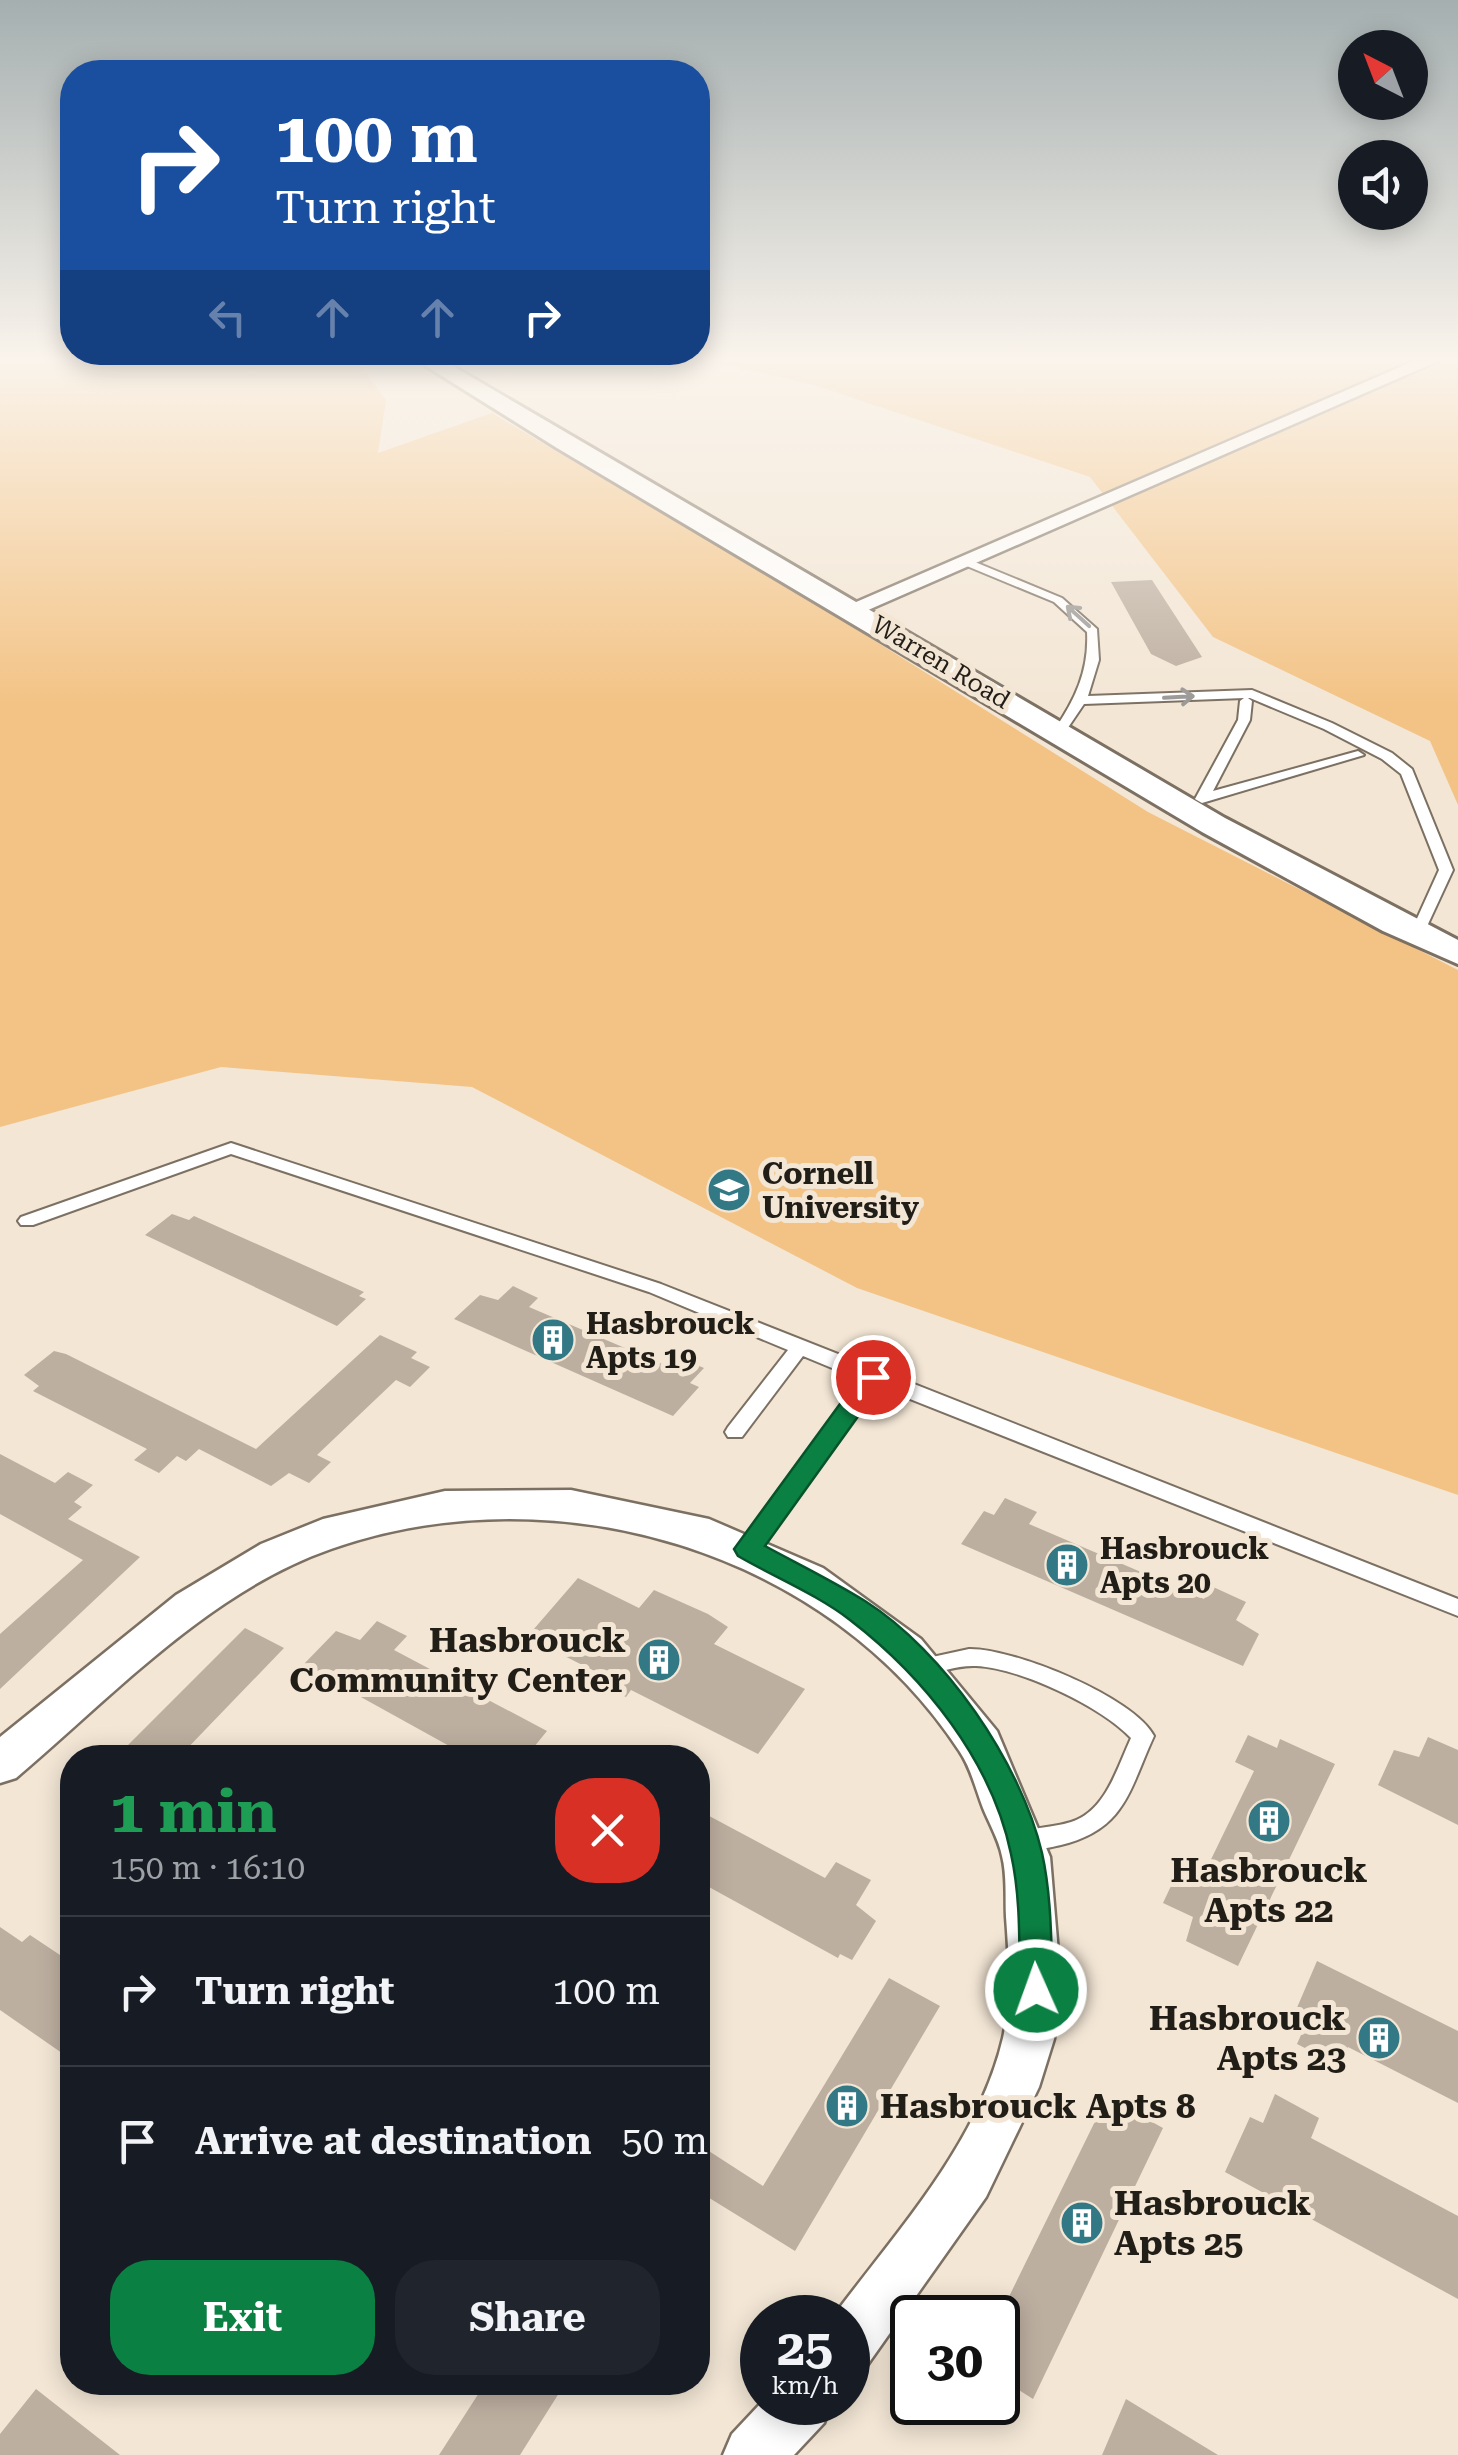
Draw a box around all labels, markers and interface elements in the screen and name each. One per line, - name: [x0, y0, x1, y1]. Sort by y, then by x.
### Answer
- north arrow: [1338, 30, 1428, 120]
- map controls: [1338, 30, 1428, 230]
- text: 100 m: [275, 97, 478, 179]
- icon: right: [110, 100, 240, 230]
- button: sound: [1338, 140, 1428, 230]
- text: Turn right: [275, 181, 496, 234]
- icon: left: [200, 290, 255, 345]
- icon: ahead: [305, 290, 360, 345]
- icon: ahead: [410, 290, 465, 345]
- icon: right: [515, 290, 570, 345]
- one-way arrow: [1065, 605, 1091, 629]
- street label: Warren Road: [867, 609, 1015, 715]
- one-way arrow: [1163, 687, 1195, 706]
- place label: Cornell University: [762, 1156, 919, 1225]
- school or university icon: Cornell University: [706, 1167, 752, 1213]
- place label: Hasbrouck Apts 19: [586, 1306, 755, 1375]
- building icon: Hasbrouck Apts 19: [530, 1317, 576, 1363]
- pin: [831, 1335, 916, 1420]
- icon: arrive: [846, 1350, 901, 1405]
- place label: Hasbrouck Apts 20: [1100, 1531, 1269, 1600]
- building icon: Hasbrouck Apts 20: [1044, 1542, 1090, 1588]
- place label: Hasbrouck Community Center: [289, 1620, 626, 1701]
- building icon: Hasbrouck Community Center: [636, 1637, 682, 1683]
- text: 1 min: [110, 1776, 277, 1847]
- button: close: [555, 1778, 660, 1883]
- building icon: Hasbrouck Apts 22: [1246, 1798, 1292, 1844]
- text: 150 m · 16:10: [110, 1849, 305, 1887]
- place label: Hasbrouck Apts 22: [1171, 1850, 1367, 1931]
- position arrow: [984, 1938, 1088, 2042]
- icon: right: [110, 1964, 165, 2019]
- text: Turn right: [195, 1969, 394, 2013]
- text: 100 m: [552, 1969, 660, 2013]
- place label: Hasbrouck Apts 23: [1149, 1998, 1346, 2079]
- building icon: Hasbrouck Apts 23: [1356, 2015, 1402, 2061]
- building icon: Hasbrouck Apts 8: [824, 2083, 870, 2129]
- place label: Hasbrouck Apts 8: [880, 2086, 1196, 2127]
- icon: arrive: [110, 2114, 165, 2169]
- text: Arrive at destination: [195, 2119, 591, 2163]
- text: 50 m: [621, 2119, 708, 2163]
- place label: Hasbrouck Apts 25: [1114, 2183, 1311, 2264]
- building icon: Hasbrouck Apts 25: [1059, 2200, 1105, 2246]
- button: Exit: [110, 2260, 375, 2375]
- button: Share: [395, 2260, 660, 2375]
- speed limit sign: 30: [890, 2295, 1020, 2425]
- text: 25: [777, 2319, 833, 2377]
- text: km/h: [772, 2371, 838, 2400]

